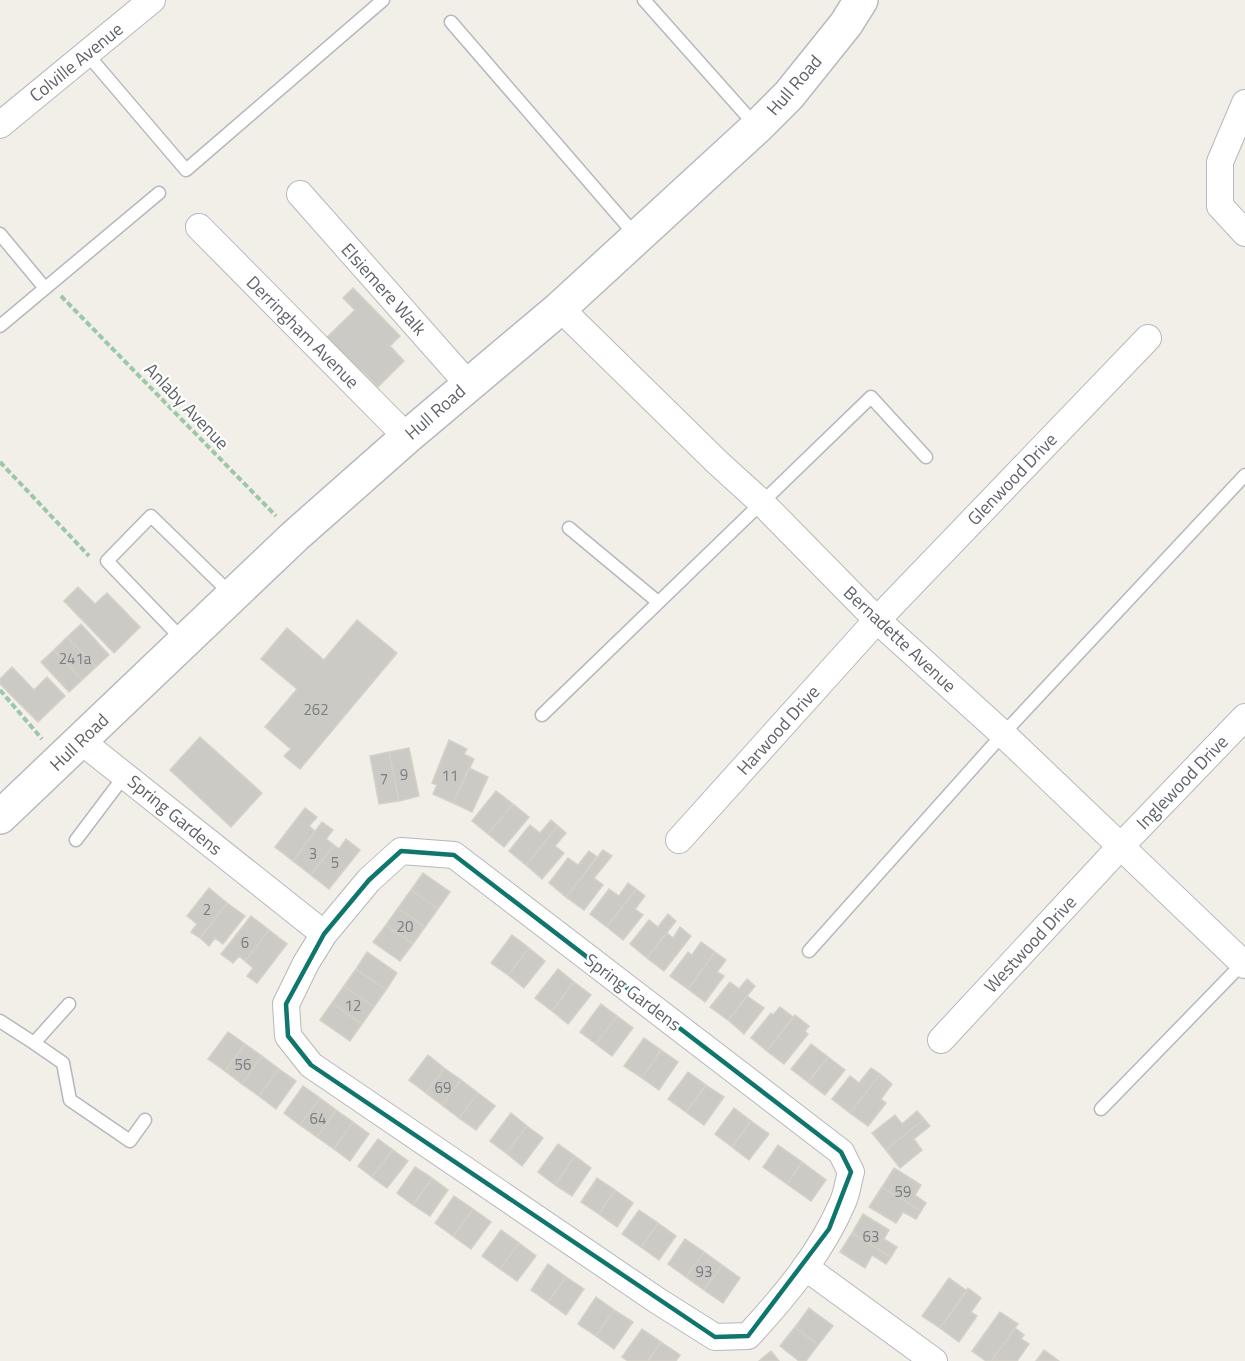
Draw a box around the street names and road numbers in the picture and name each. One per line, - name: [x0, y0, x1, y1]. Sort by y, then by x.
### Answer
- street label: Colville Avenue: [23, 16, 129, 108]
- street label: Hull Road: [760, 49, 828, 121]
- street label: Elsiemere Walk: [335, 237, 433, 341]
- street label: Derringham Avenue: [240, 269, 366, 395]
- street label: Anlaby Avenue: [138, 356, 236, 456]
- street label: Hull Road: [399, 378, 471, 446]
- street label: Glenwood Drive: [961, 427, 1063, 531]
- street label: Bernadette Avenue: [838, 579, 962, 699]
- street label: Harwood Drive: [730, 679, 826, 781]
- street label: Hull Road: [43, 707, 115, 777]
- street label: Inglewood Drive: [1130, 729, 1234, 835]
- street label: Spring Gardens: [122, 768, 228, 862]
- street label: Westwood Drive: [978, 889, 1082, 999]
- street label: Spring Gardens: [579, 947, 687, 1037]

